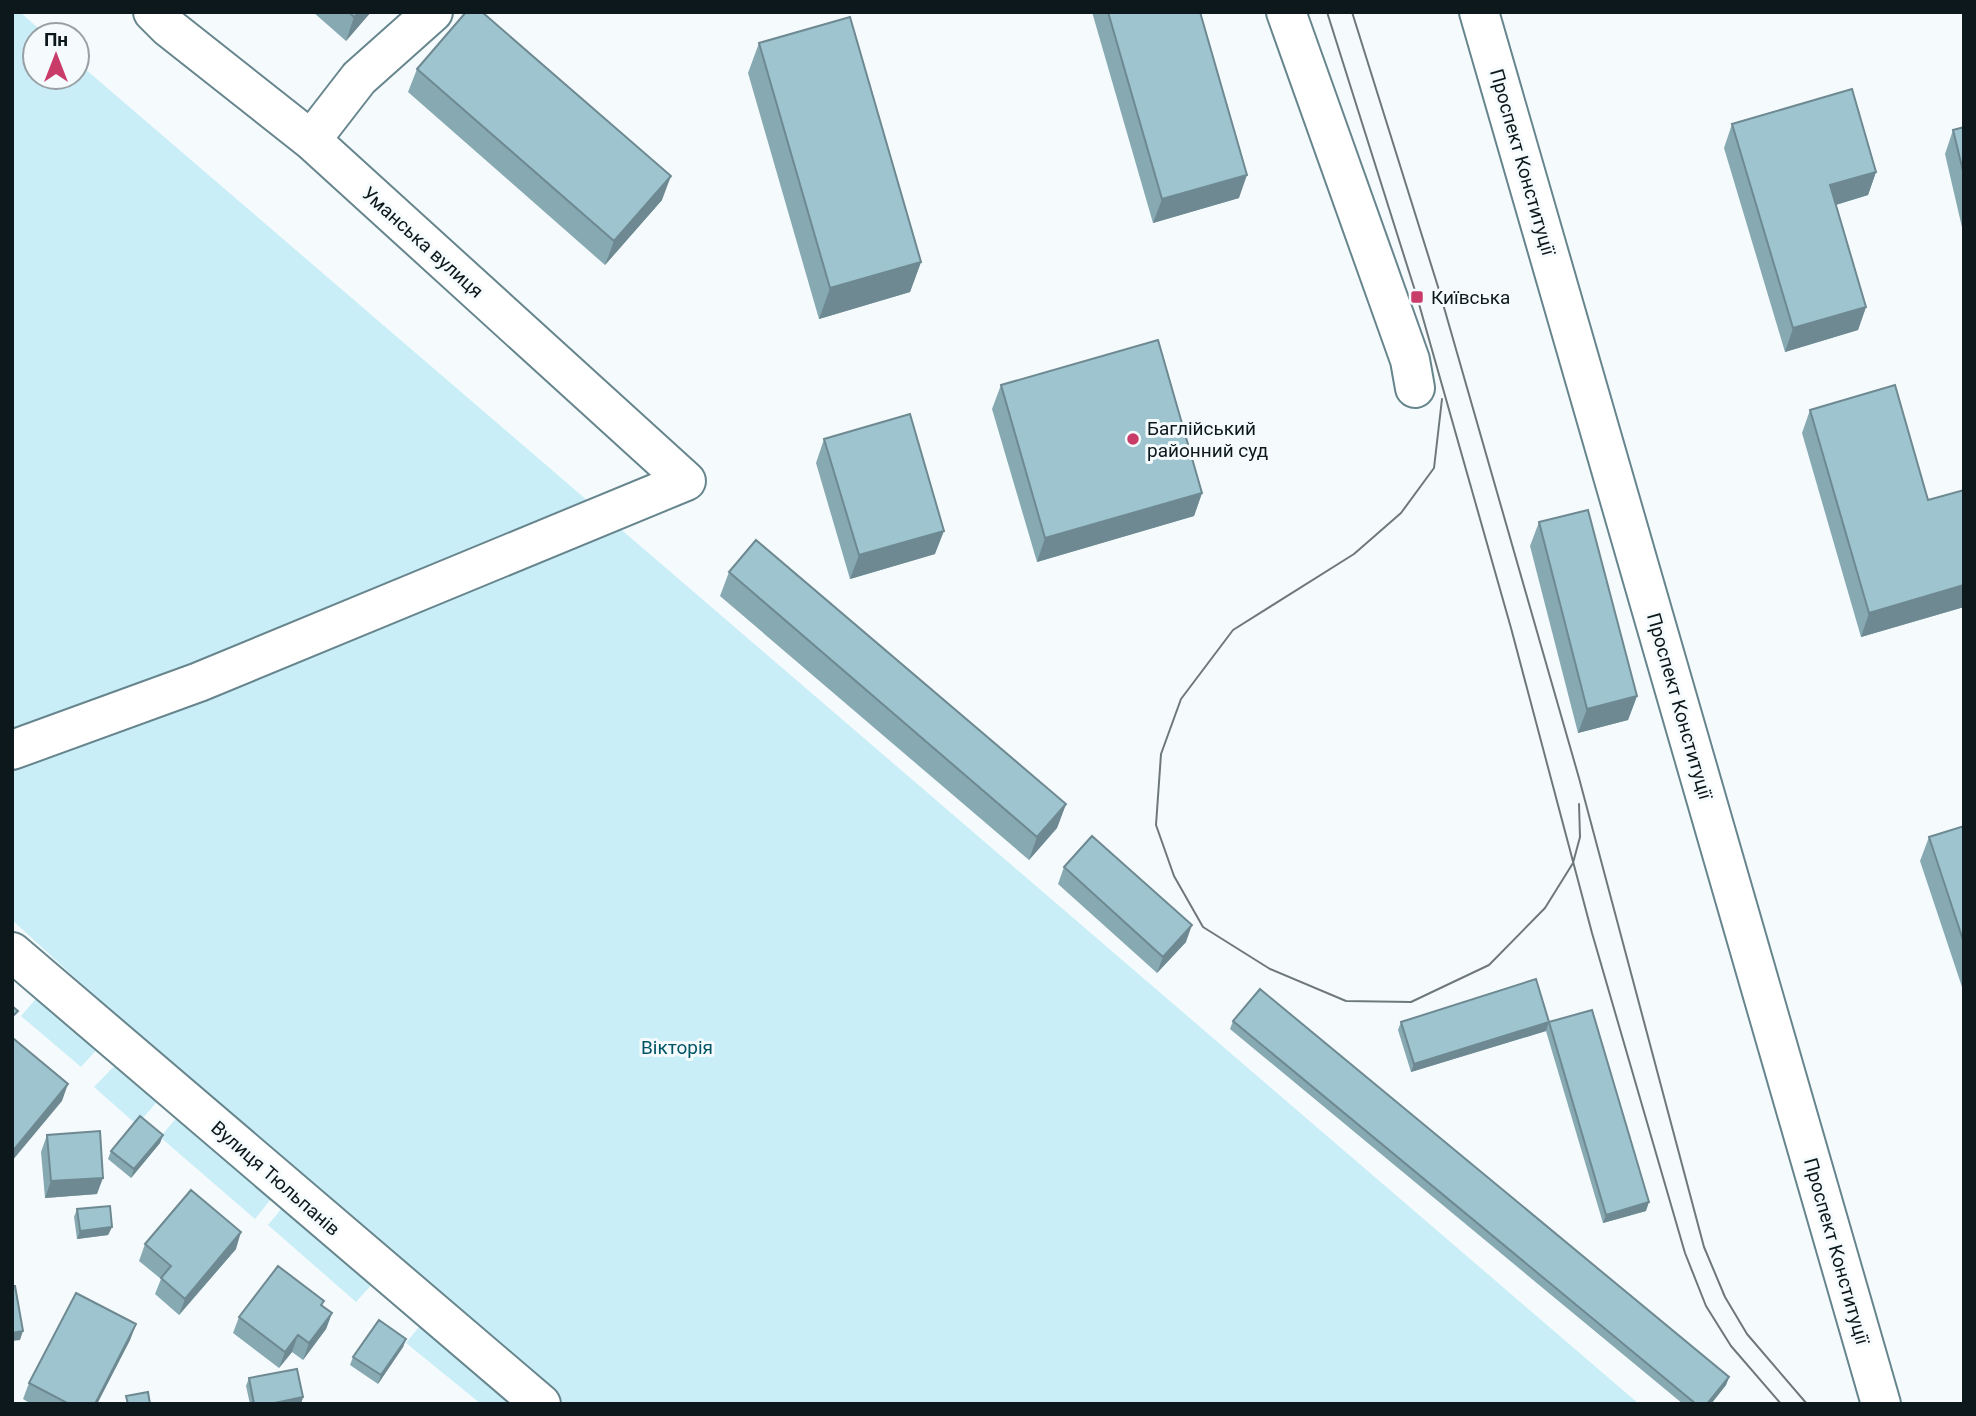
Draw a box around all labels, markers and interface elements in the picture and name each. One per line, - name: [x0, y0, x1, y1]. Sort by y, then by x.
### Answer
- north arrow: [21, 21, 91, 91]
- text: Пн: [44, 28, 68, 51]
- street label: Проспект Конституції: [1485, 66, 1560, 259]
- street label: Уманська вулиця: [357, 182, 488, 303]
- place label: Київська: [1431, 286, 1510, 309]
- marker: Київська: [1409, 289, 1425, 305]
- place label: Баглійський районний суд: [1147, 417, 1268, 462]
- marker: Баглійський районний суд: [1125, 431, 1141, 447]
- street label: Проспект Конституції: [1642, 610, 1717, 803]
- park label: Вікторія: [641, 1036, 713, 1059]
- street label: Вулиця Тюльпанів: [207, 1116, 345, 1241]
- street label: Проспект Конституції: [1799, 1155, 1874, 1348]

